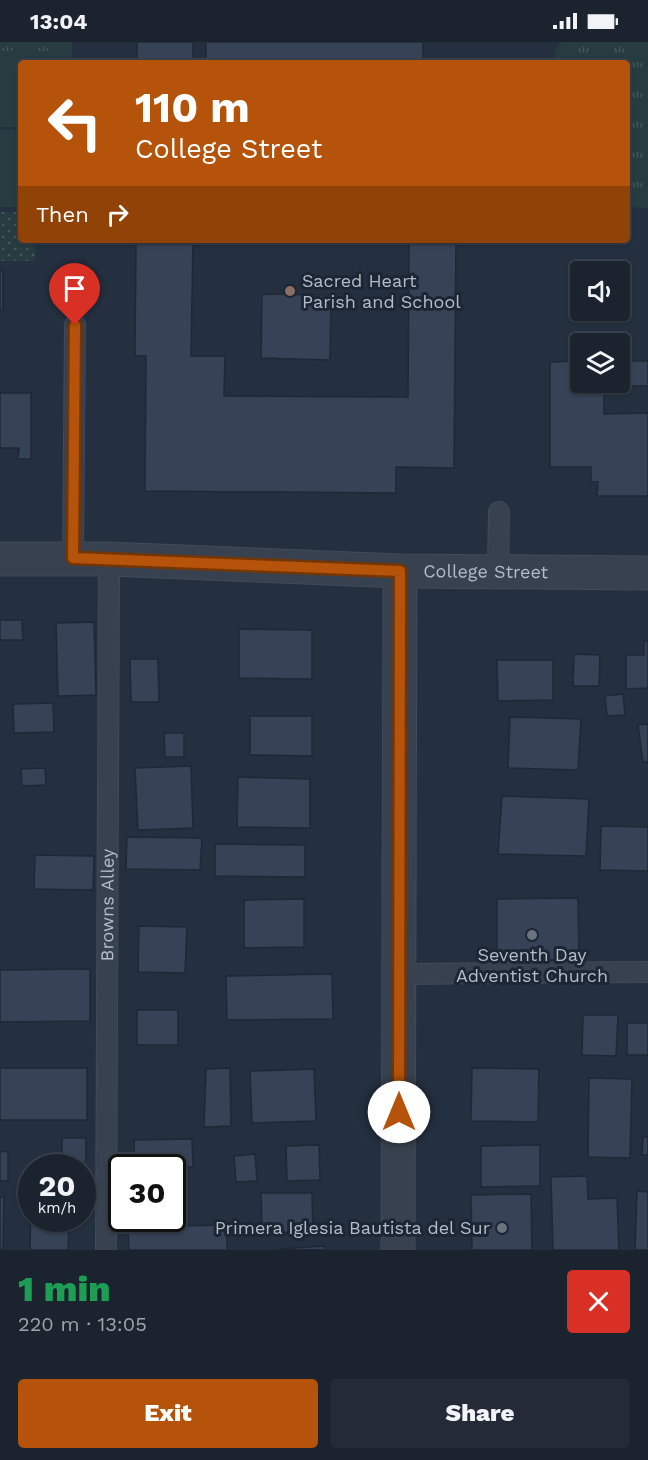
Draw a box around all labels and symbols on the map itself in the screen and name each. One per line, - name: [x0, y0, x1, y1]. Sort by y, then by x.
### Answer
- pin: [49, 263, 100, 325]
- place label: Sacred Heart Parish and School: [302, 270, 461, 312]
- marker: Sacred Heart Parish and School: [283, 284, 297, 298]
- street label: College Street: [423, 560, 549, 582]
- street label: Browns Alley: [96, 848, 118, 961]
- marker: Seventh Day Adventist Church: [525, 928, 539, 942]
- place label: Seventh Day Adventist Church: [456, 944, 608, 986]
- position arrow: [367, 1080, 431, 1144]
- speed limit sign: 30: [108, 1154, 186, 1232]
- place label: Primera Iglesia Bautista del Sur: [215, 1217, 490, 1238]
- marker: Primera Iglesia Bautista del Sur: [495, 1221, 509, 1235]

